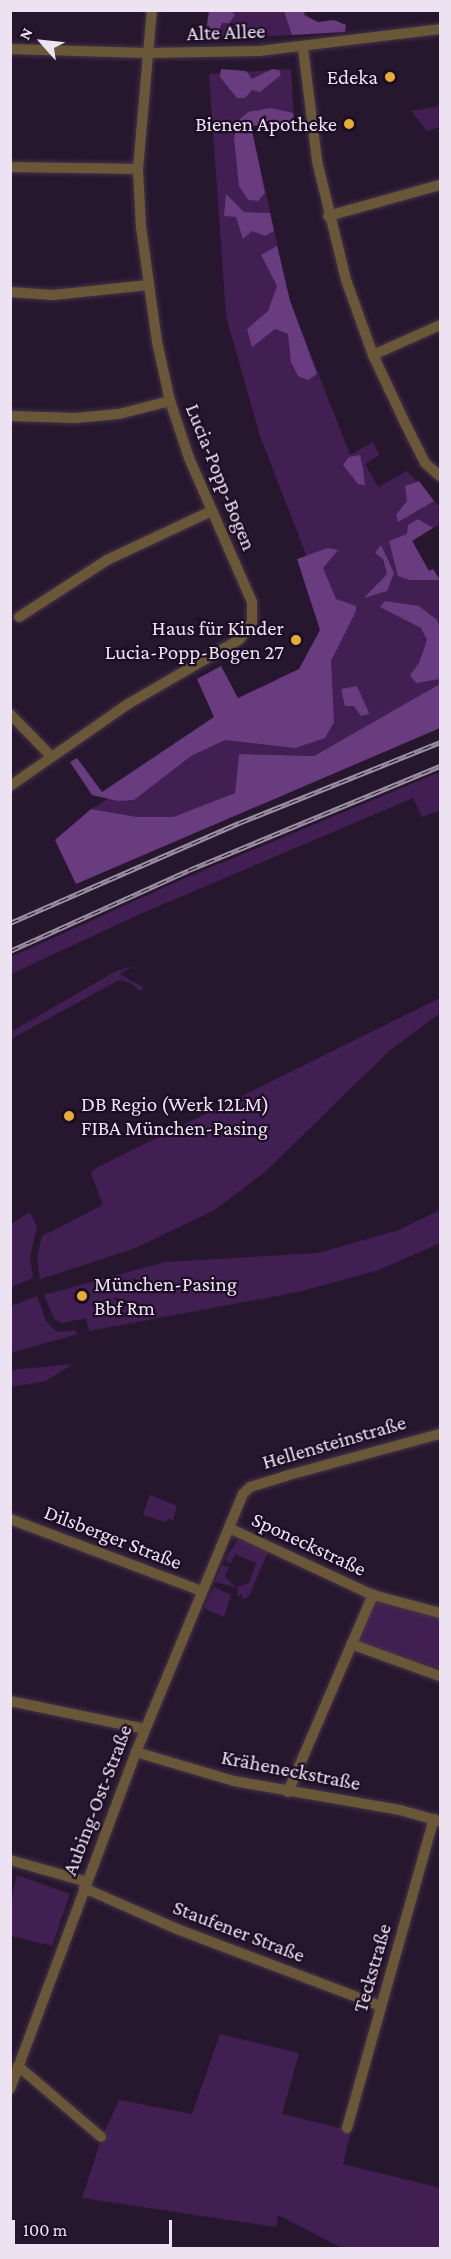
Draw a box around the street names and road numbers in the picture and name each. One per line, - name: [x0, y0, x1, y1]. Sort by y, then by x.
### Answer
- street label: Alte Allee: [186, 18, 266, 46]
- street label: Lucia-Popp-Bogen: [180, 400, 262, 554]
- street label: Hellensteinstraße: [259, 1409, 409, 1475]
- street label: Dilsberger Straße: [41, 1499, 185, 1575]
- street label: Sponeckstraße: [248, 1507, 370, 1581]
- street label: Aubing-Ost-Straße: [57, 1721, 137, 1879]
- street label: Kräheneckstraße: [219, 1744, 363, 1796]
- street label: Staufener Straße: [169, 1894, 309, 1968]
- street label: Teckstraße: [347, 1921, 397, 2015]

